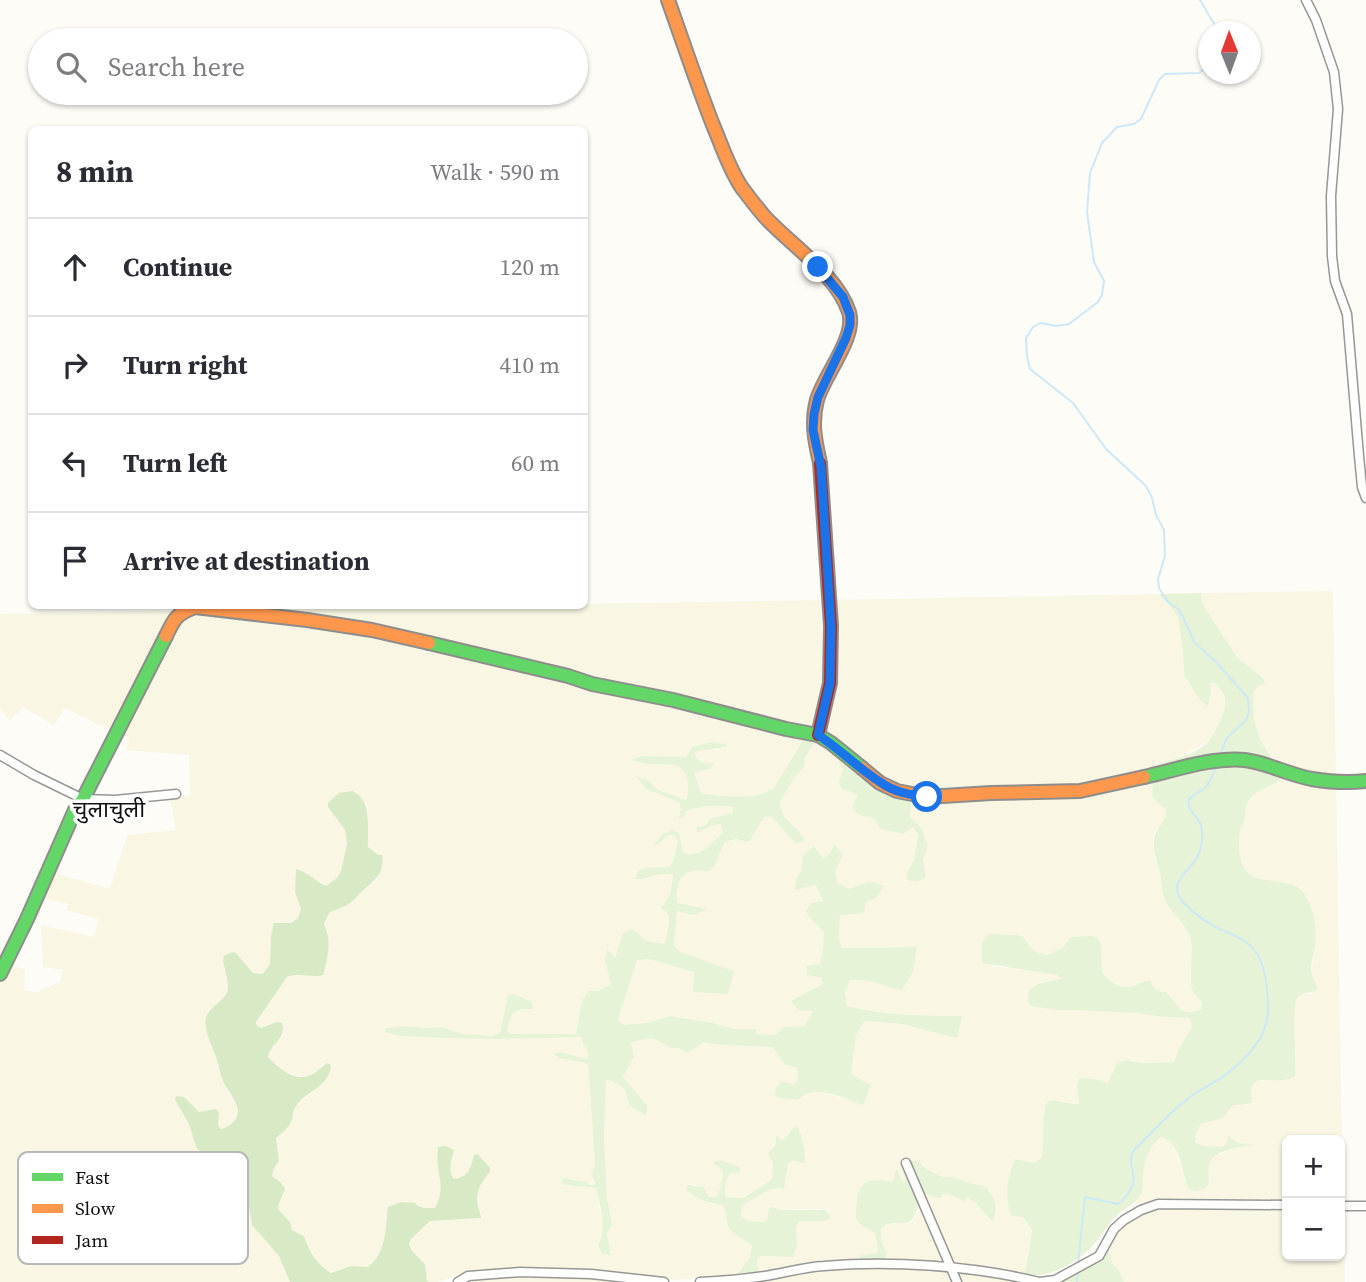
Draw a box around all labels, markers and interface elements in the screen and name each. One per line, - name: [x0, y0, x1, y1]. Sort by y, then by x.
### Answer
- north arrow: [1198, 21, 1261, 84]
- search box: [28, 28, 588, 105]
- icon: search: [52, 48, 90, 86]
- text: Search here: [108, 49, 245, 85]
- text: 8 min: [56, 151, 134, 192]
- text: Walk · 590 m: [430, 156, 560, 188]
- icon: ahead: [56, 248, 94, 286]
- text: Continue: [123, 249, 232, 285]
- text: 120 m: [499, 251, 560, 283]
- route end: [802, 251, 833, 282]
- icon: right: [56, 346, 94, 384]
- text: Turn right: [123, 347, 247, 383]
- text: 410 m: [499, 349, 560, 381]
- icon: left: [56, 444, 94, 482]
- text: Turn left: [123, 445, 227, 481]
- text: 60 m: [511, 447, 560, 479]
- icon: arrive: [56, 542, 94, 580]
- text: Arrive at destination: [123, 543, 370, 579]
- route start: [911, 781, 942, 812]
- district label: चुलाचुली: [73, 793, 146, 825]
- map controls: [1282, 1135, 1345, 1261]
- button: +: [1282, 1135, 1345, 1198]
- legend: [18, 1152, 248, 1264]
- text: Fast: [75, 1164, 110, 1190]
- text: Slow: [75, 1195, 116, 1221]
- button: −: [1282, 1198, 1345, 1261]
- text: Jam: [74, 1227, 108, 1253]

